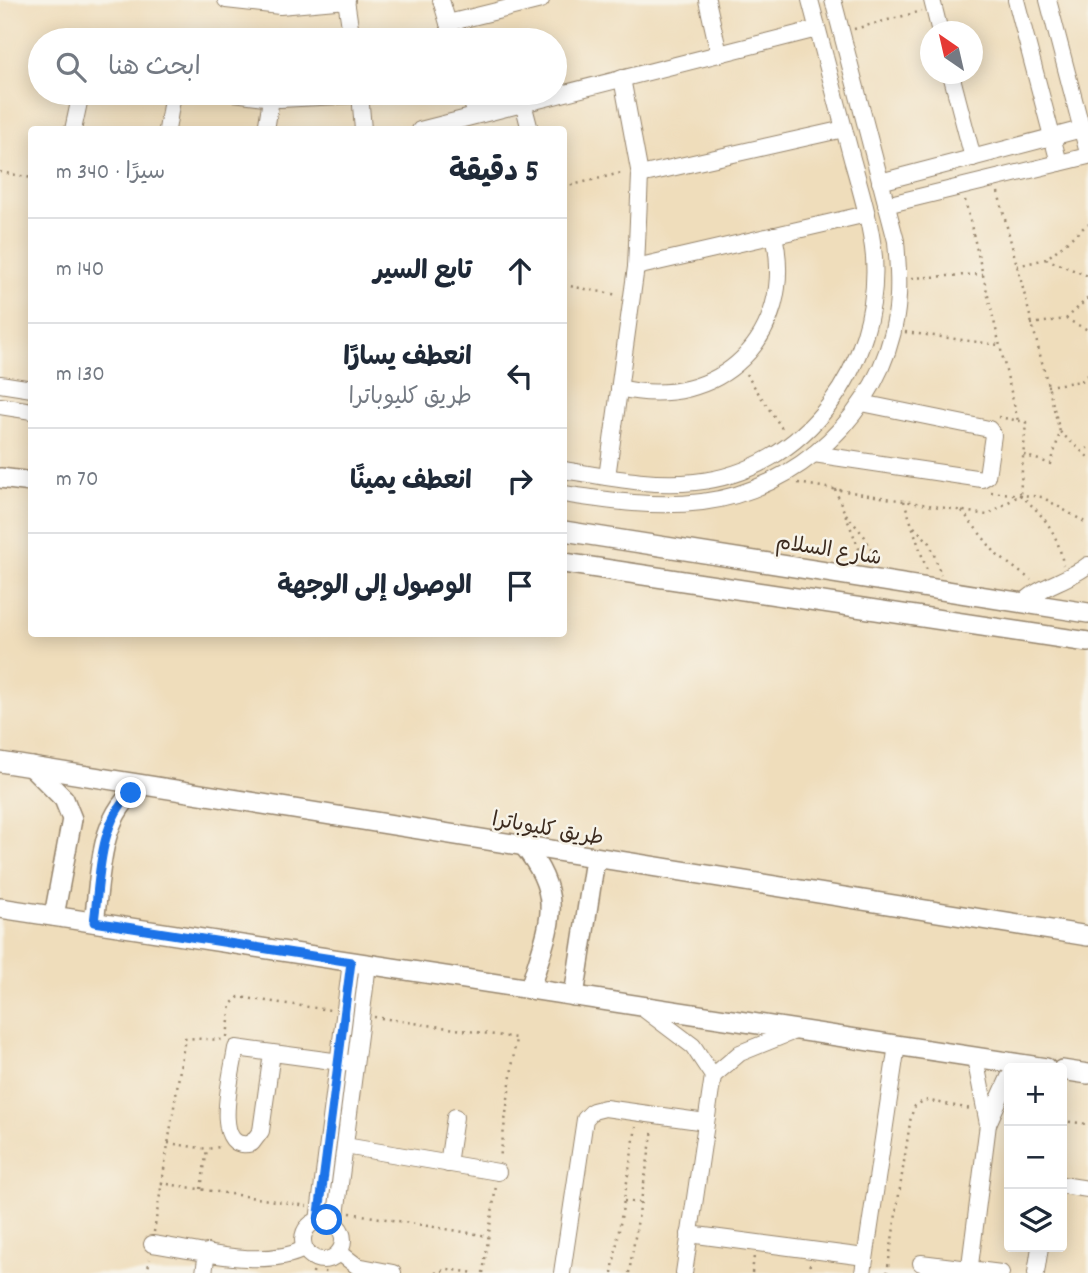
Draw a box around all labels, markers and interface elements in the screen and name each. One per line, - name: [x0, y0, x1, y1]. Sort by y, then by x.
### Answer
- north arrow: [920, 21, 983, 84]
- search box: [28, 28, 567, 105]
- icon: search: [52, 48, 90, 86]
- text: ابحث هنا: [108, 50, 201, 87]
- text: 5 دقيقة: [449, 153, 539, 196]
- text: سيرًا · 340 m: [56, 157, 165, 190]
- icon: ahead: [501, 252, 539, 290]
- text: 140 m: [56, 254, 104, 287]
- text: تابع السير: [373, 254, 472, 291]
- text: انعطف يسارًا: [343, 340, 472, 377]
- icon: left: [501, 357, 539, 395]
- text: 130 m: [56, 359, 105, 392]
- text: طريق كليوباترا: [348, 382, 472, 415]
- icon: right: [501, 462, 539, 500]
- text: 70 m: [56, 464, 98, 497]
- text: انعطف يمينًا: [350, 464, 472, 501]
- street label: شارع السلام: [774, 529, 883, 575]
- icon: arrive: [501, 567, 539, 605]
- text: الوصول إلى الوجهة: [277, 569, 472, 606]
- route end: [115, 777, 146, 808]
- street label: طريق كليوباترا: [489, 806, 606, 856]
- map controls: [1004, 1063, 1067, 1252]
- button: +: [1004, 1063, 1067, 1126]
- button: −: [1004, 1126, 1067, 1189]
- button: layers: [1004, 1189, 1067, 1252]
- route start: [311, 1204, 342, 1235]

